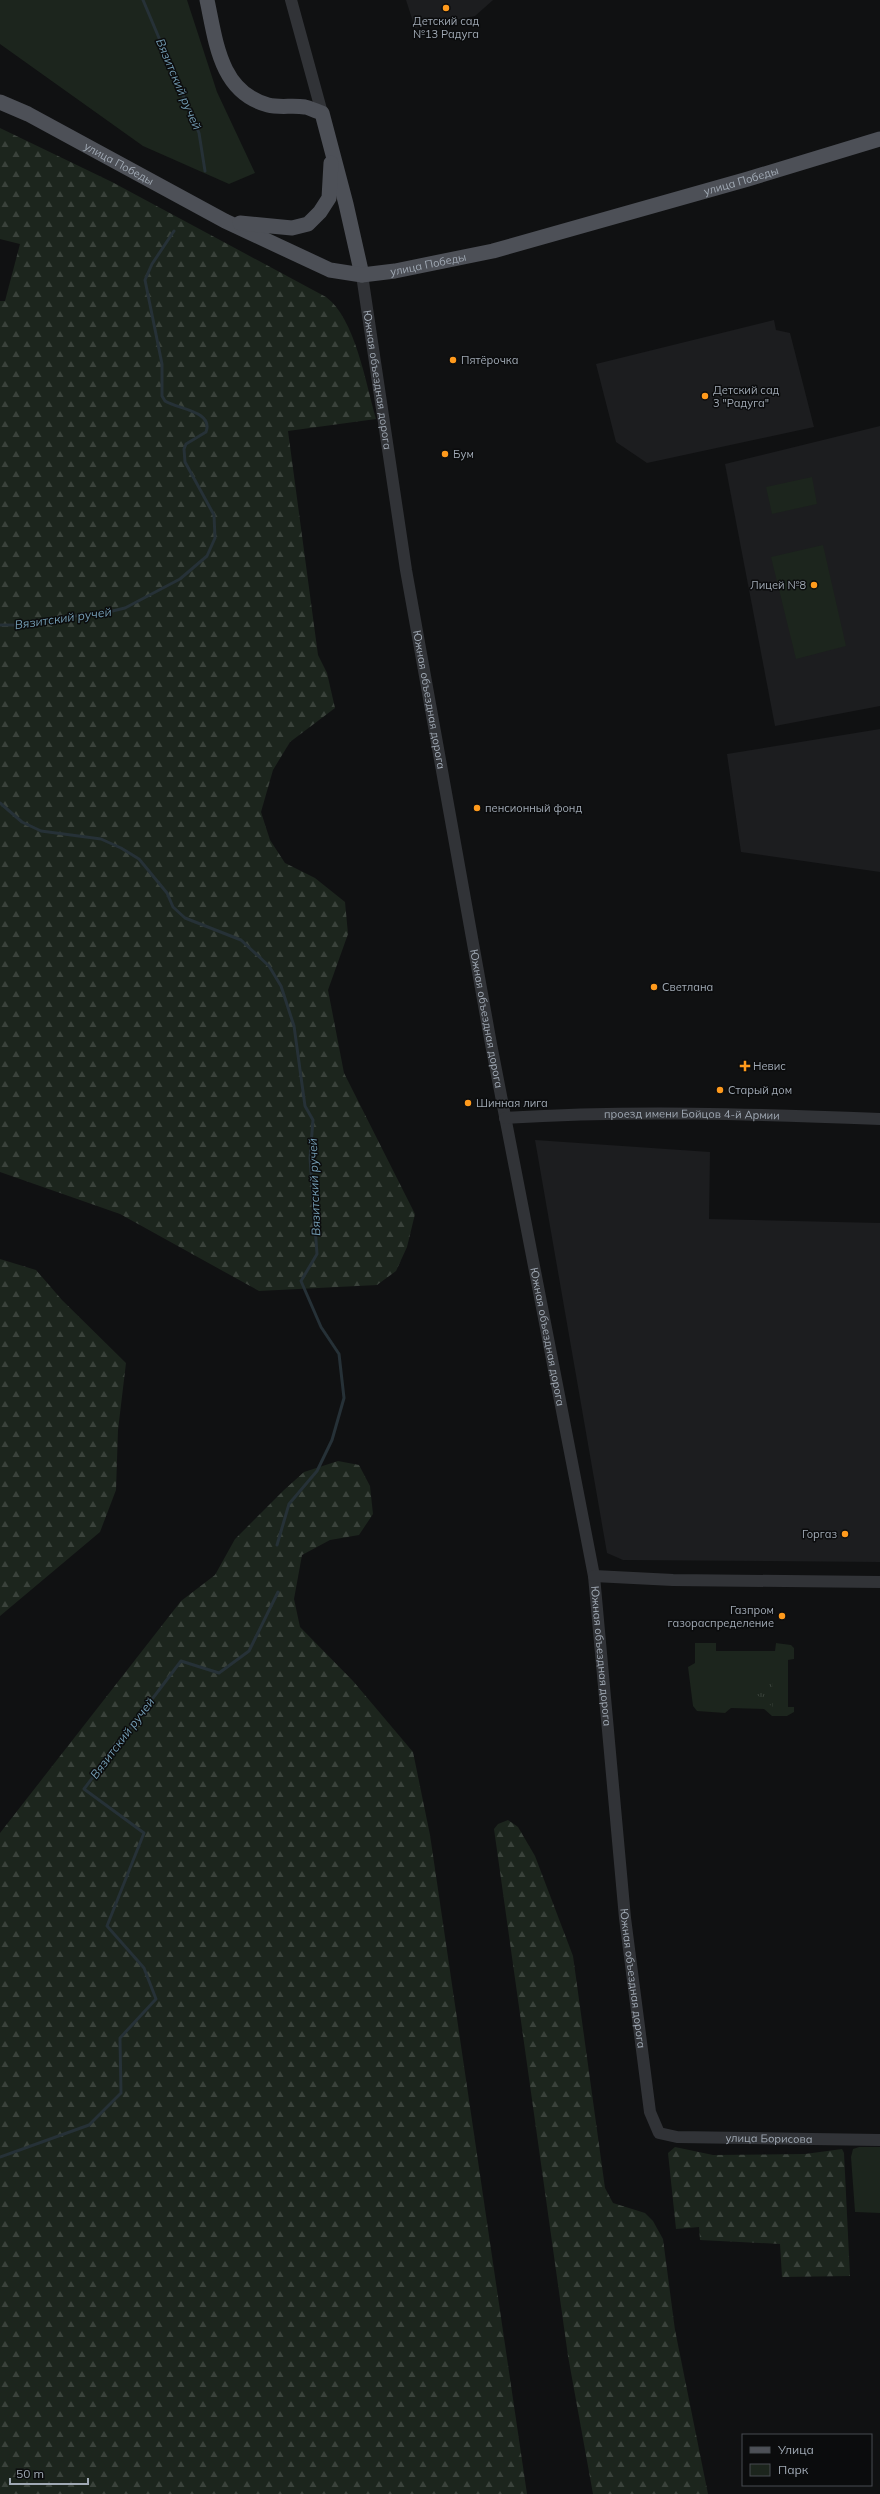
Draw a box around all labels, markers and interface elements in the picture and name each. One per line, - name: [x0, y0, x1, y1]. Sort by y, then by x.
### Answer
- marker: Детский сад №13 Радуга: [441, 3, 451, 13]
- place label: Детский сад №13 Радуга: [413, 14, 479, 41]
- water label: Вязитский ручей: [153, 36, 205, 132]
- street label: улица Победы: [82, 139, 156, 188]
- street label: улица Победы: [702, 163, 780, 198]
- street label: улица Победы: [389, 250, 467, 279]
- street label: Южная объездная дорога: [360, 309, 395, 451]
- place label: Пятёрочка: [461, 353, 518, 367]
- marker: Пятёрочка: [448, 355, 458, 365]
- place label: Детский сад 3 "Радуга": [713, 383, 780, 410]
- marker: Детский сад 3 "Радуга": [700, 391, 710, 401]
- place label: Бум: [453, 447, 474, 461]
- marker: Бум: [440, 449, 450, 459]
- place label: Лицей №8: [750, 578, 806, 592]
- marker: Лицей №8: [809, 580, 819, 590]
- water label: Вязитский ручей: [14, 604, 112, 632]
- street label: Южная объездная дорога: [410, 629, 449, 770]
- place label: пенсионный фонд: [485, 801, 582, 815]
- marker: пенсионный фонд: [472, 803, 482, 813]
- street label: Южная объездная дорога: [467, 948, 506, 1089]
- place label: Светлана: [662, 980, 713, 994]
- marker: Светлана: [649, 982, 659, 992]
- place label: Невис: [753, 1059, 786, 1073]
- marker: Невис: [740, 1061, 750, 1071]
- place label: Старый дом: [728, 1083, 792, 1097]
- marker: Старый дом: [715, 1085, 725, 1095]
- place label: Шинная лига: [476, 1096, 548, 1110]
- marker: Шинная лига: [463, 1098, 473, 1108]
- street label: проезд имени Бойцов 4-й Армии: [604, 1106, 780, 1122]
- water label: Вязитский ручей: [305, 1138, 323, 1236]
- street label: Южная объездная дорога: [527, 1266, 568, 1407]
- place label: Горгаз: [802, 1527, 837, 1541]
- marker: Горгаз: [840, 1529, 850, 1539]
- street label: Южная объездная дорога: [588, 1585, 615, 1727]
- place label: Газпром газораспределение: [668, 1603, 774, 1630]
- marker: Газпром газораспределение: [777, 1611, 787, 1621]
- water label: Вязитский ручей: [87, 1694, 157, 1782]
- street label: Южная объездная дорога: [617, 1908, 649, 2049]
- street label: улица Борисова: [725, 2131, 813, 2146]
- legend: [742, 2434, 872, 2486]
- text: Улица: [777, 2442, 814, 2457]
- scale bar: [10, 2460, 88, 2486]
- text: Парк: [778, 2462, 809, 2477]
- text: 50 m: [16, 2466, 44, 2481]

